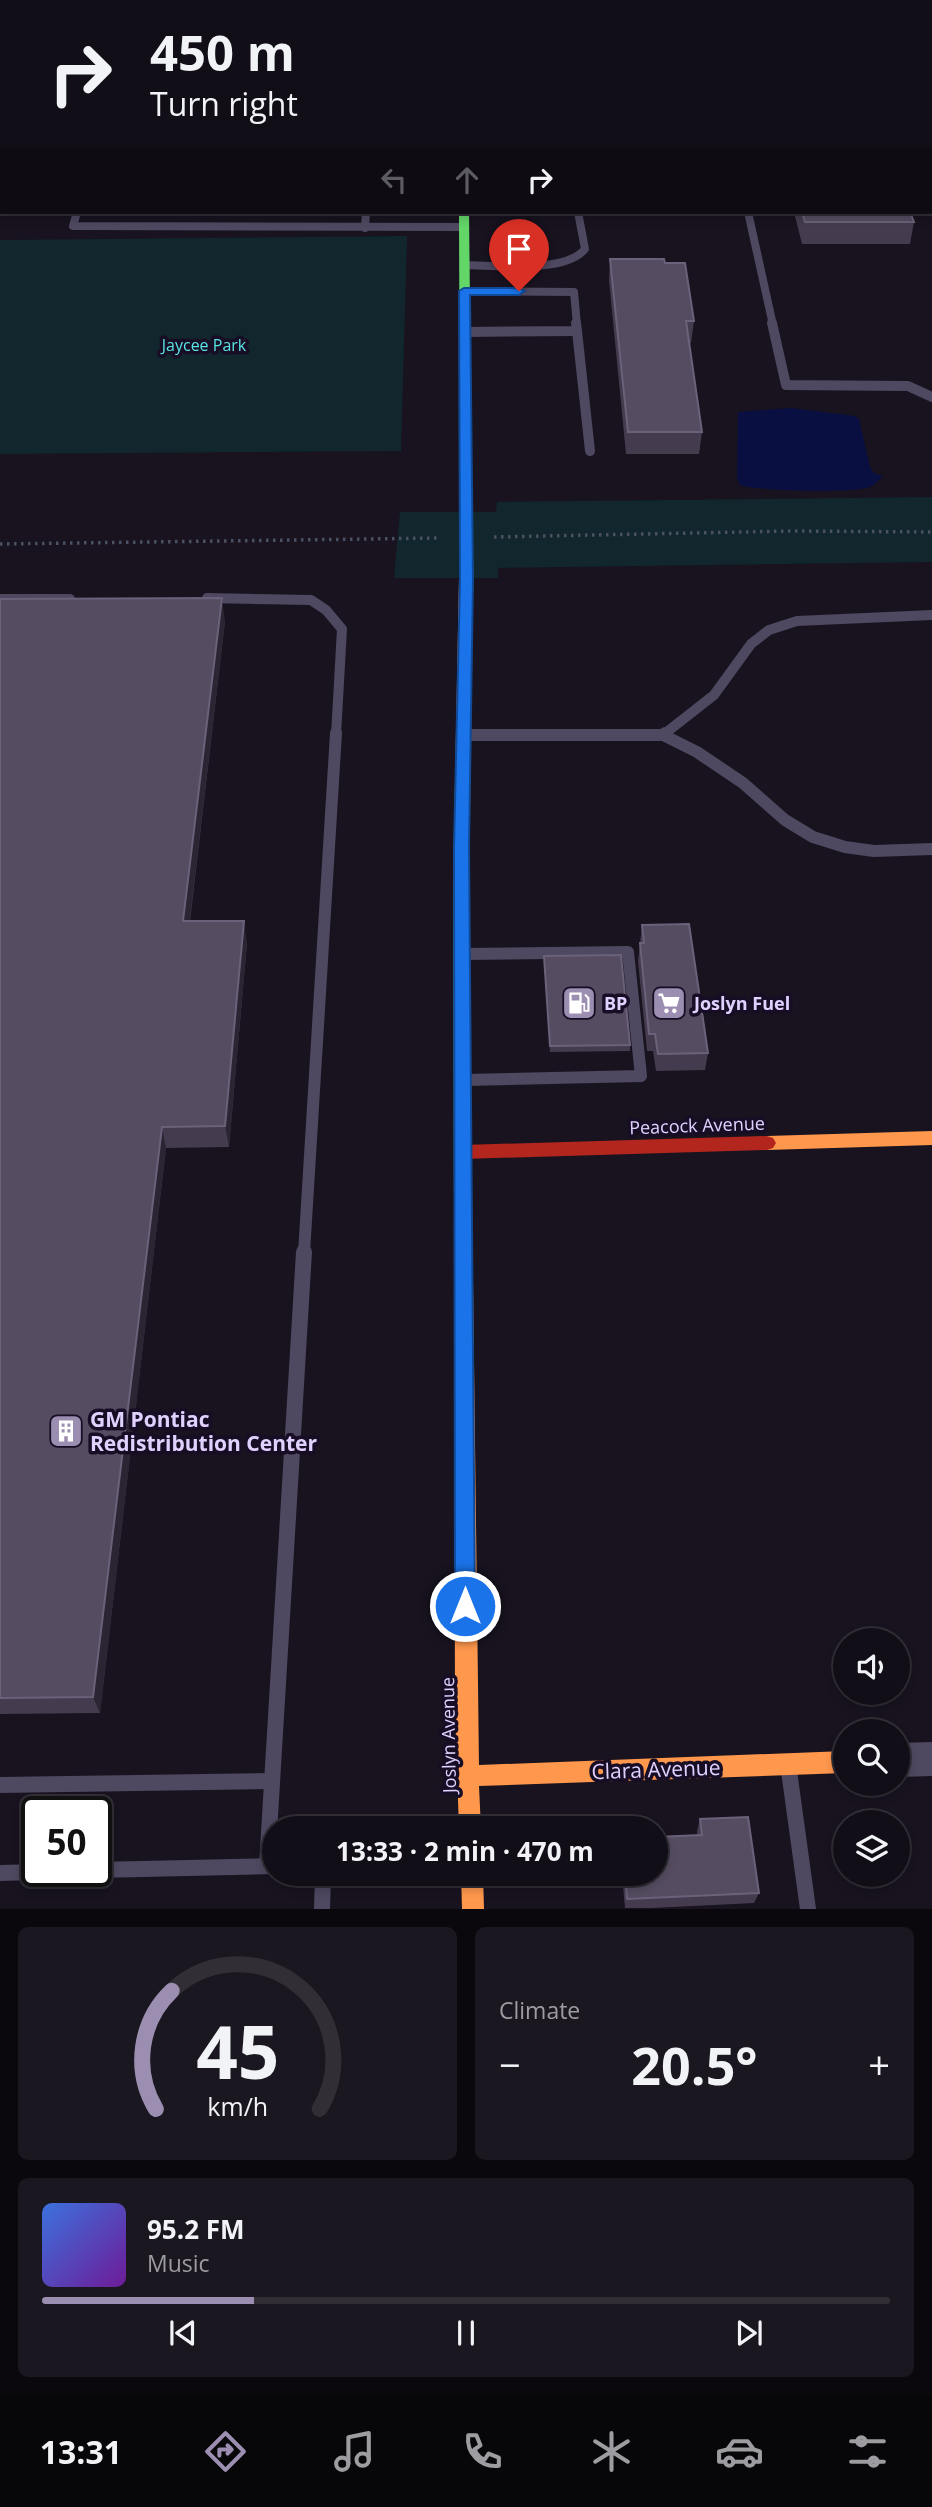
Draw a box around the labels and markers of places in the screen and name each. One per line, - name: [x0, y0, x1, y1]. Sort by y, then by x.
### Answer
- pin: [489, 219, 549, 291]
- fuel station icon: BP: [560, 984, 598, 1022]
- supermarket icon: Joslyn Fuel: [650, 984, 688, 1022]
- place label: BP: [604, 991, 627, 1015]
- place label: Joslyn Fuel: [692, 991, 790, 1015]
- place label: GM Pontiac Redistribution Center: [90, 1405, 317, 1457]
- building icon: GM Pontiac Redistribution Center: [47, 1412, 85, 1450]

